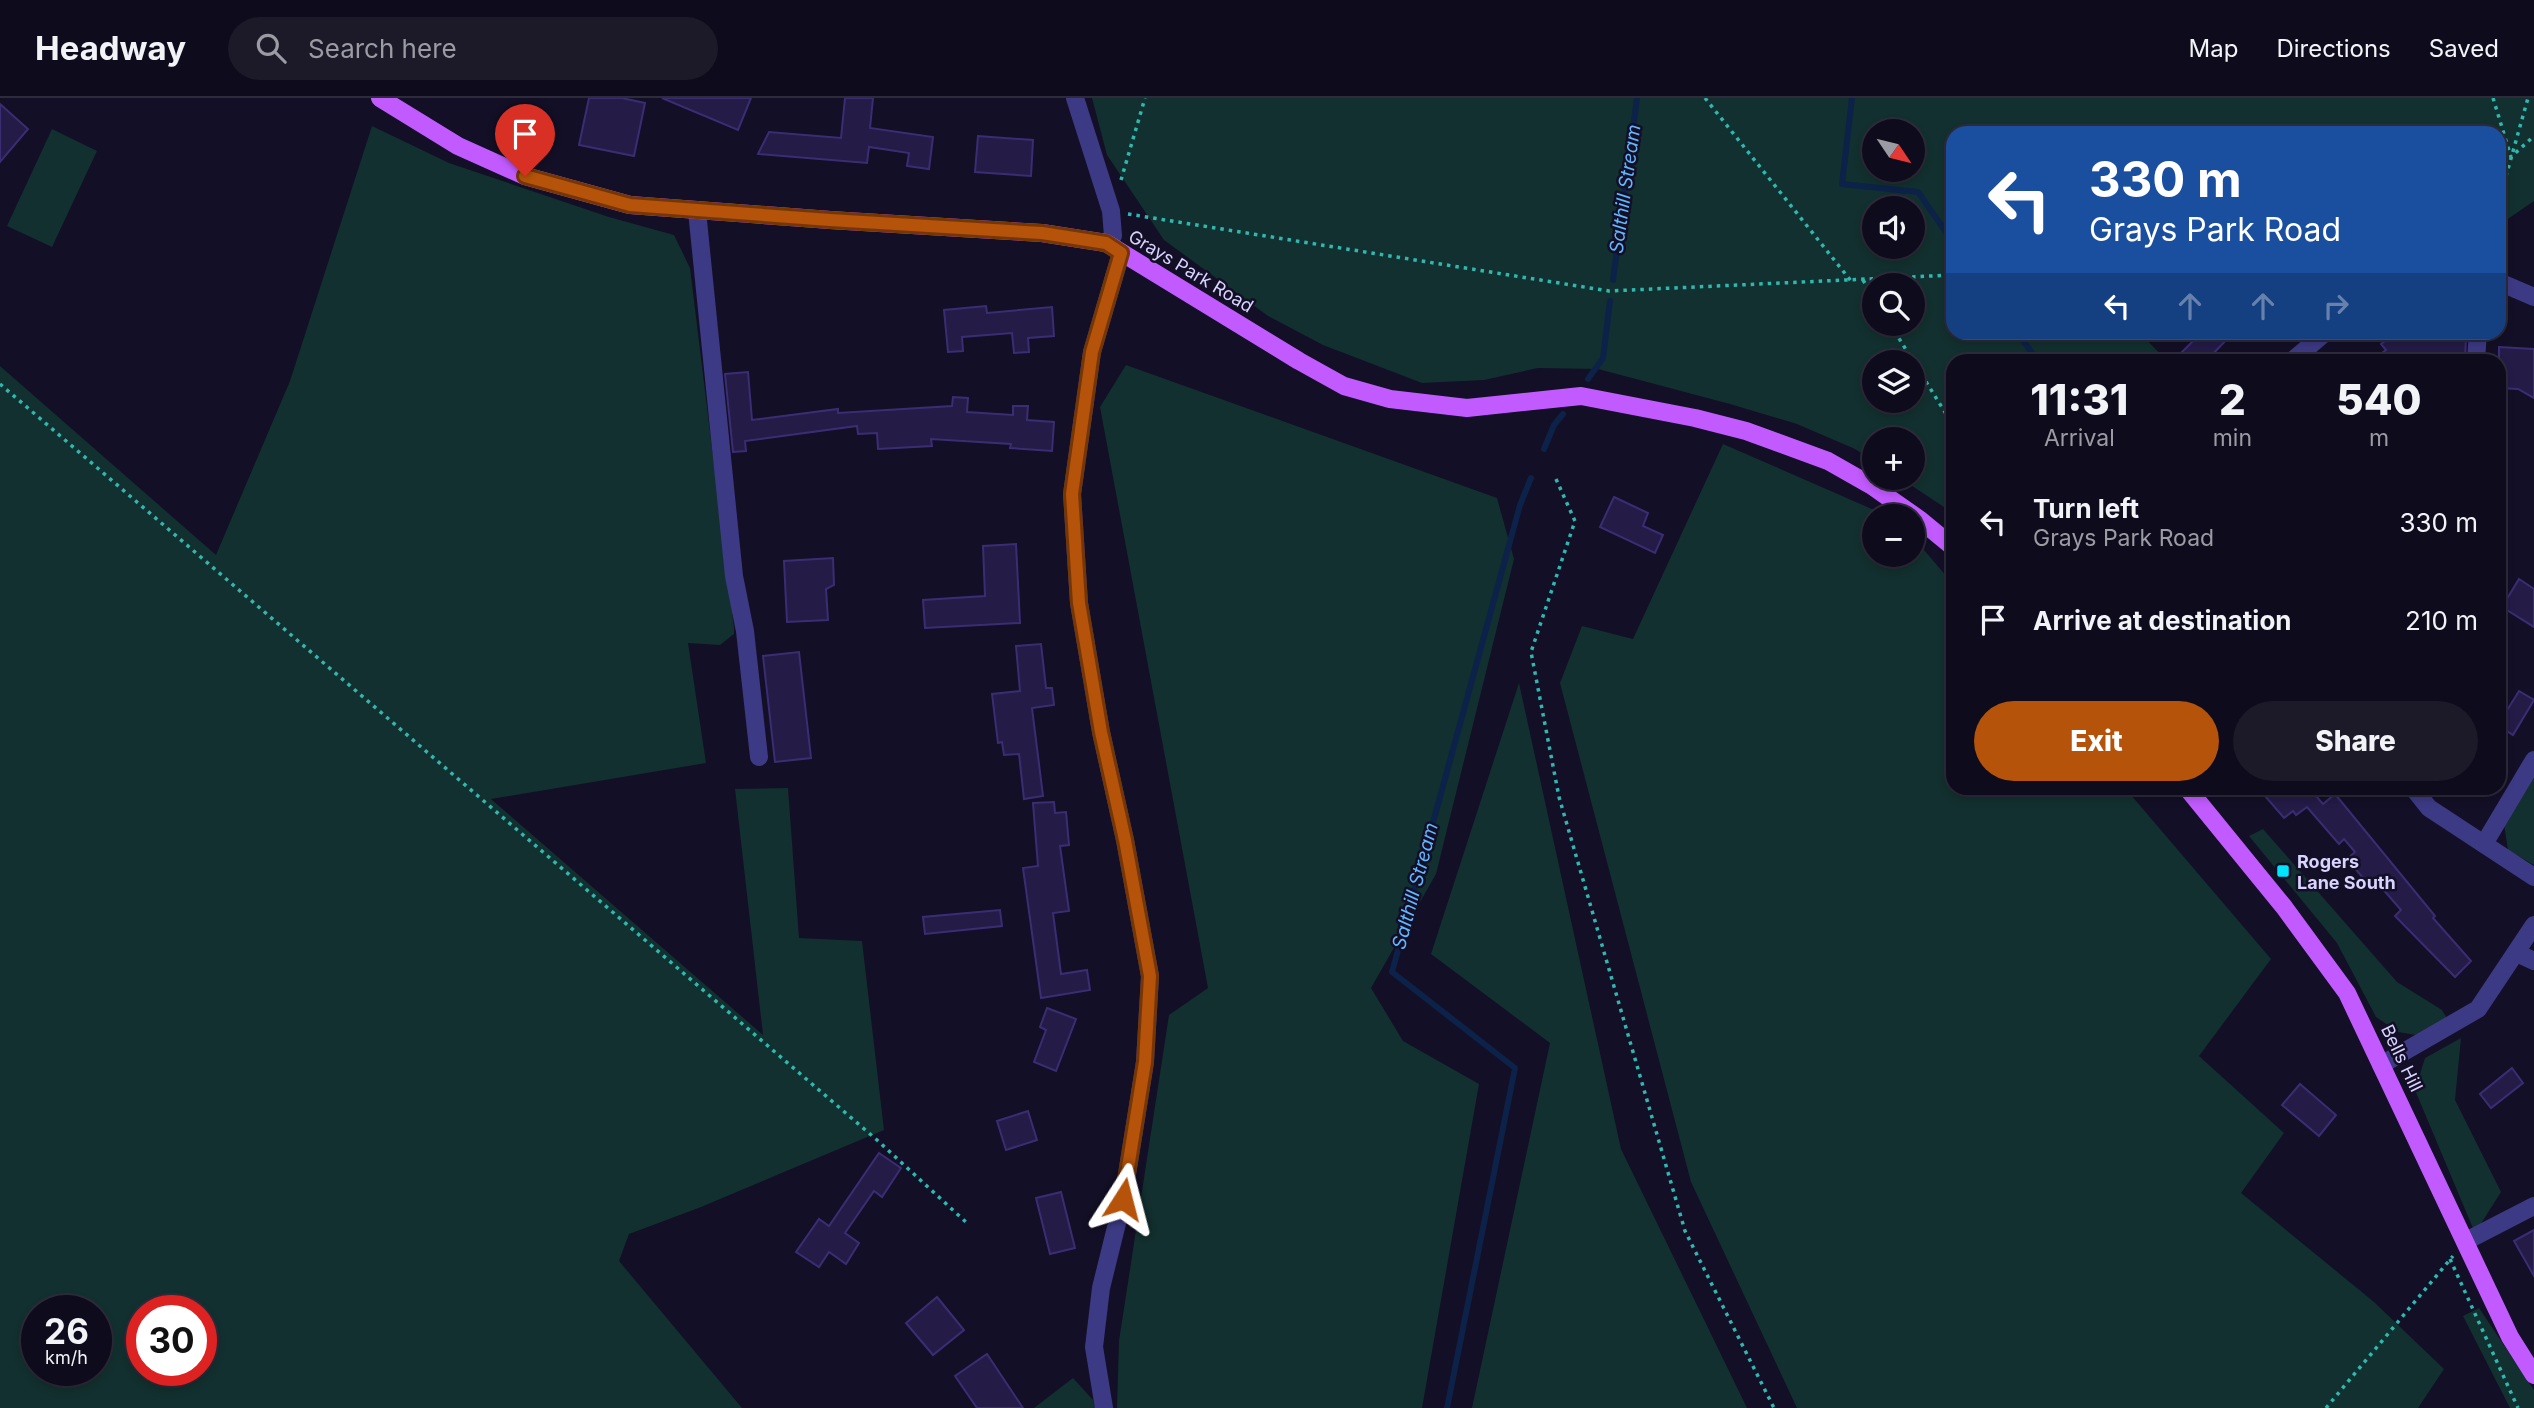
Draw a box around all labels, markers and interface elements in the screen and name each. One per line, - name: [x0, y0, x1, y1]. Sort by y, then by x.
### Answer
- search box: [228, 17, 718, 80]
- text: Headway: [35, 28, 186, 68]
- icon: search: [252, 29, 290, 67]
- text: Search here: [308, 33, 457, 64]
- text: Map: [2189, 34, 2238, 63]
- text: Directions: [2276, 34, 2391, 63]
- text: Saved: [2429, 34, 2499, 63]
- pin: [495, 104, 555, 176]
- icon: arrive: [506, 115, 544, 153]
- north arrow: [1862, 119, 1925, 182]
- map controls: [1862, 119, 1925, 567]
- water label: Salthill Stream: [1605, 123, 1645, 255]
- text: 330 m: [2089, 150, 2242, 209]
- icon: left: [1974, 154, 2065, 245]
- button: sound: [1862, 196, 1925, 259]
- text: Grays Park Road: [2089, 210, 2341, 249]
- street label: Grays Park Road: [1125, 225, 1257, 317]
- button: search: [1862, 273, 1925, 336]
- icon: left: [2098, 287, 2136, 325]
- icon: ahead: [2171, 287, 2209, 325]
- icon: ahead: [2244, 287, 2282, 325]
- icon: right: [2317, 287, 2355, 325]
- button: layers: [1862, 350, 1925, 413]
- text: 11:31: [2030, 374, 2128, 425]
- text: 2: [2219, 374, 2246, 425]
- text: 540: [2336, 374, 2422, 425]
- text: Arrival: [2044, 424, 2115, 452]
- text: min: [2213, 424, 2252, 452]
- text: m: [2369, 424, 2389, 452]
- button: +: [1862, 427, 1925, 490]
- text: Turn left: [2033, 493, 2139, 524]
- icon: left: [1974, 503, 2012, 541]
- button: −: [1862, 504, 1925, 567]
- text: 330 m: [2399, 507, 2478, 538]
- text: Grays Park Road: [2033, 524, 2214, 552]
- icon: arrive: [1974, 601, 2012, 639]
- text: Arrive at destination: [2033, 605, 2292, 636]
- text: 210 m: [2405, 605, 2478, 636]
- button: Exit: [1974, 701, 2219, 781]
- button: Share: [2233, 701, 2478, 781]
- water label: Salthill Stream: [1387, 820, 1443, 952]
- place label: Rogers Lane South: [2297, 851, 2396, 893]
- marker: Rogers Lane South: [2275, 863, 2291, 879]
- street label: Bells Hill: [2377, 1021, 2427, 1095]
- position arrow: [1086, 1162, 1160, 1236]
- speed limit sign: 30: [126, 1295, 217, 1386]
- text: 26: [44, 1310, 89, 1352]
- text: km/h: [45, 1347, 88, 1368]

